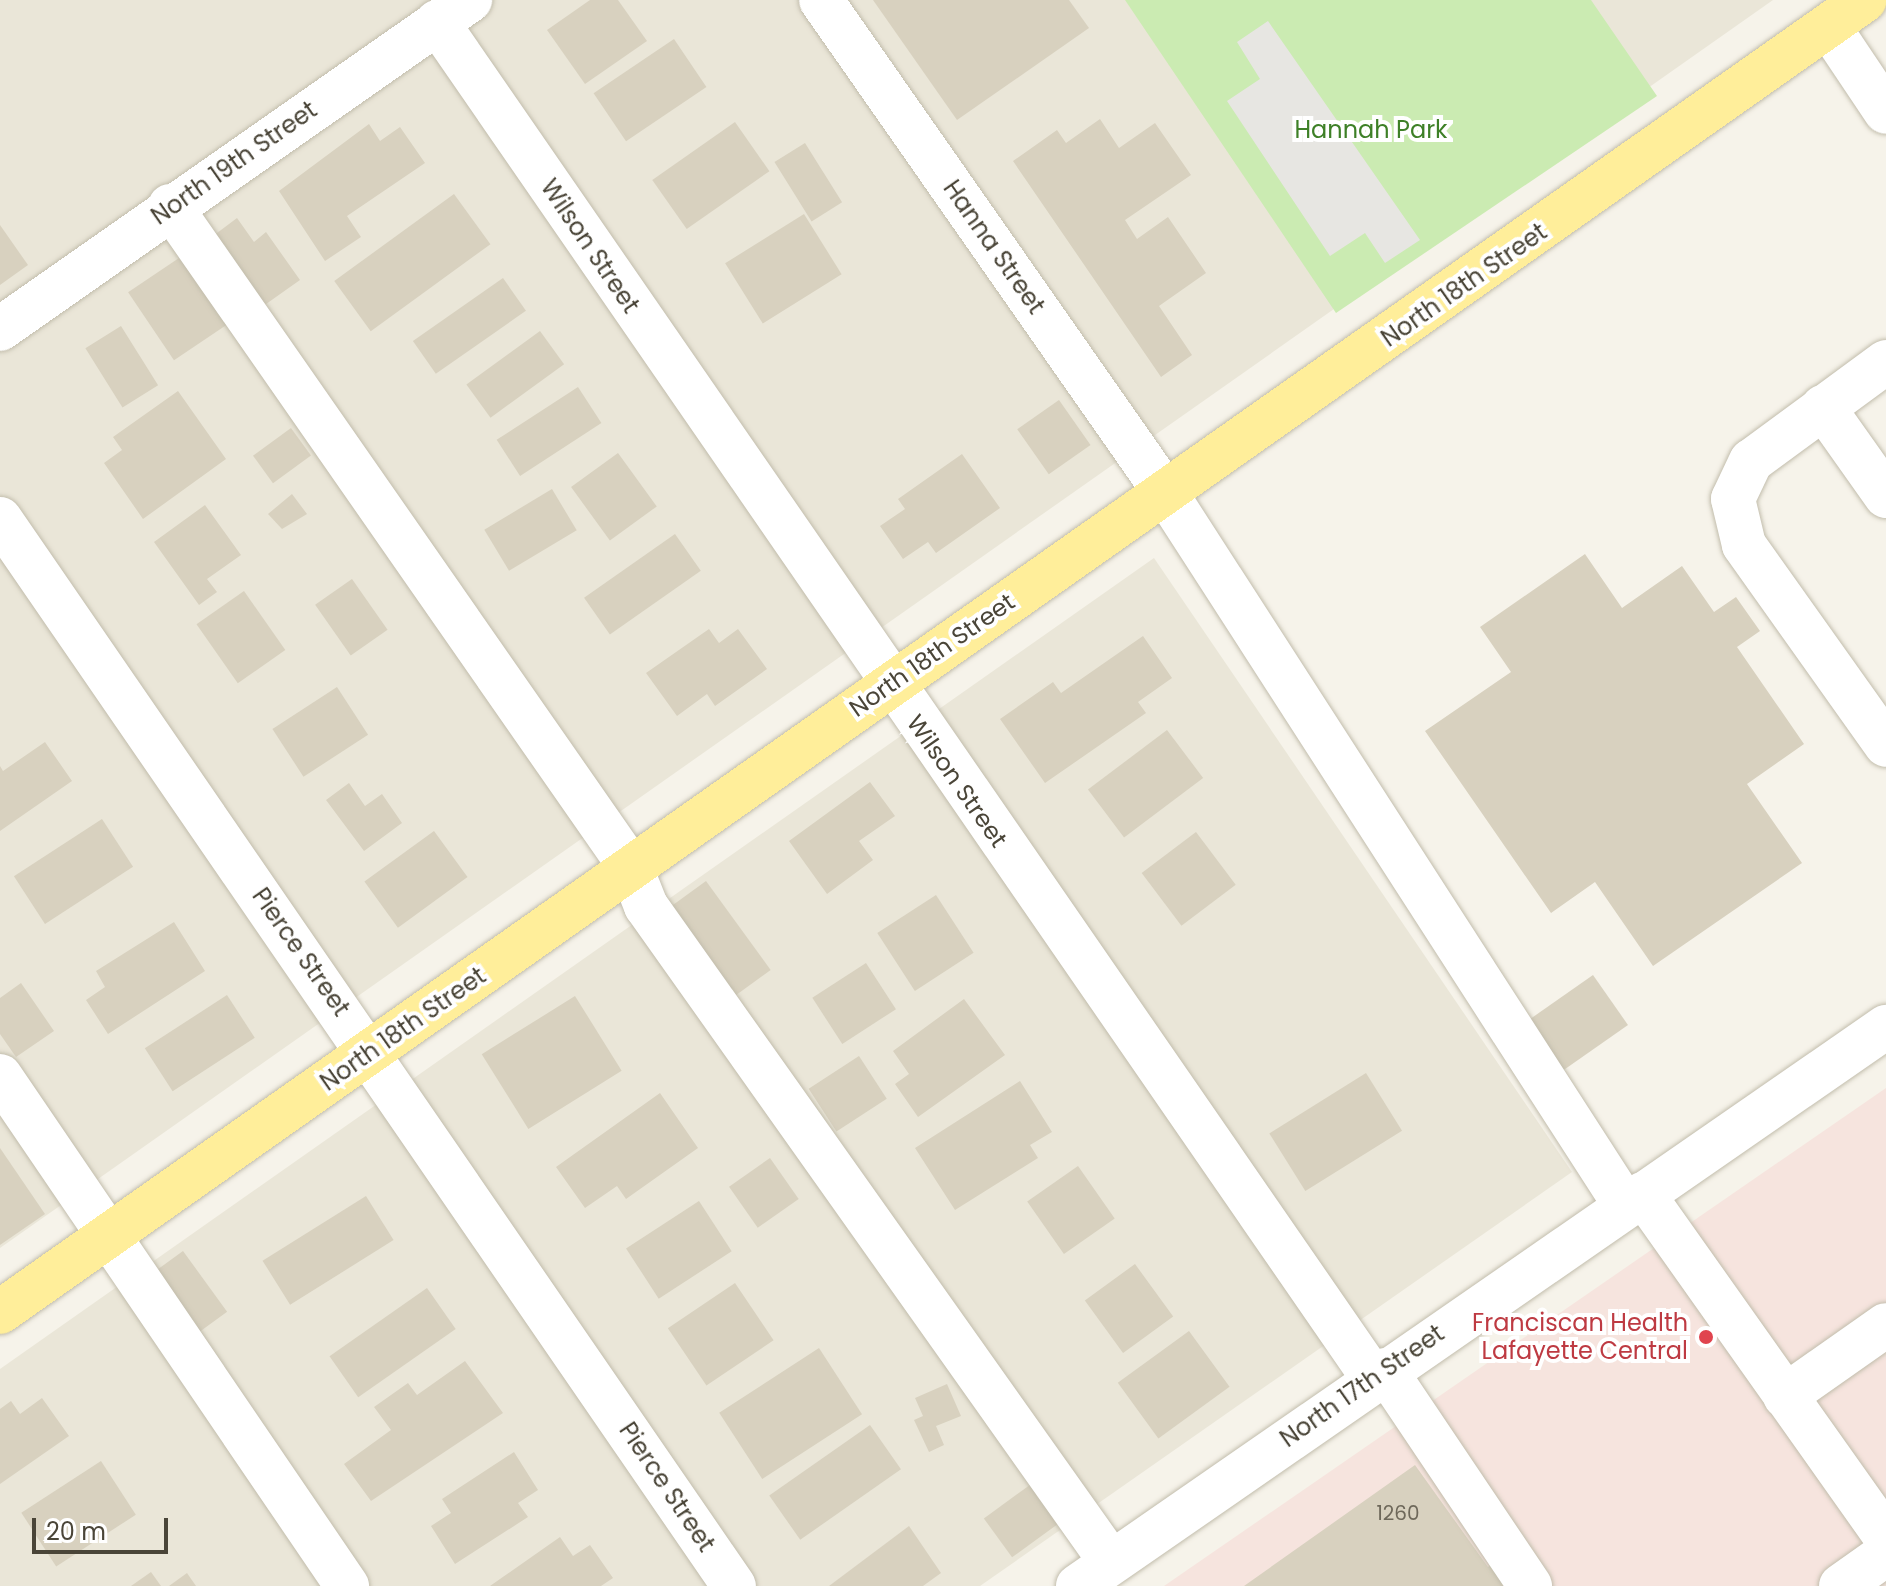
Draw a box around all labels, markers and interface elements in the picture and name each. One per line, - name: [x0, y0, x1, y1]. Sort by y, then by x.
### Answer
- street label: North 19th Street: [146, 95, 322, 231]
- park label: Hannah Park: [1295, 116, 1447, 144]
- street label: Wilson Street: [535, 174, 645, 318]
- street label: Hanna Street: [937, 175, 1051, 319]
- street label: North 18th Street: [1376, 217, 1552, 353]
- street label: North 18th Street: [844, 587, 1020, 723]
- street label: Wilson Street: [901, 709, 1013, 853]
- street label: Pierce Street: [246, 882, 356, 1022]
- street label: North 18th Street: [315, 961, 491, 1097]
- place label: Franciscan Health Lafayette Central: [1472, 1309, 1688, 1365]
- street label: North 17th Street: [1275, 1319, 1449, 1453]
- marker: Franciscan Health Lafayette Central: [1695, 1326, 1717, 1348]
- street label: Pierce Street: [613, 1417, 721, 1557]
- house number: 1260: [1376, 1501, 1420, 1525]
- scale bar: [36, 1502, 172, 1552]
- text: 20 m: [46, 1515, 106, 1548]

